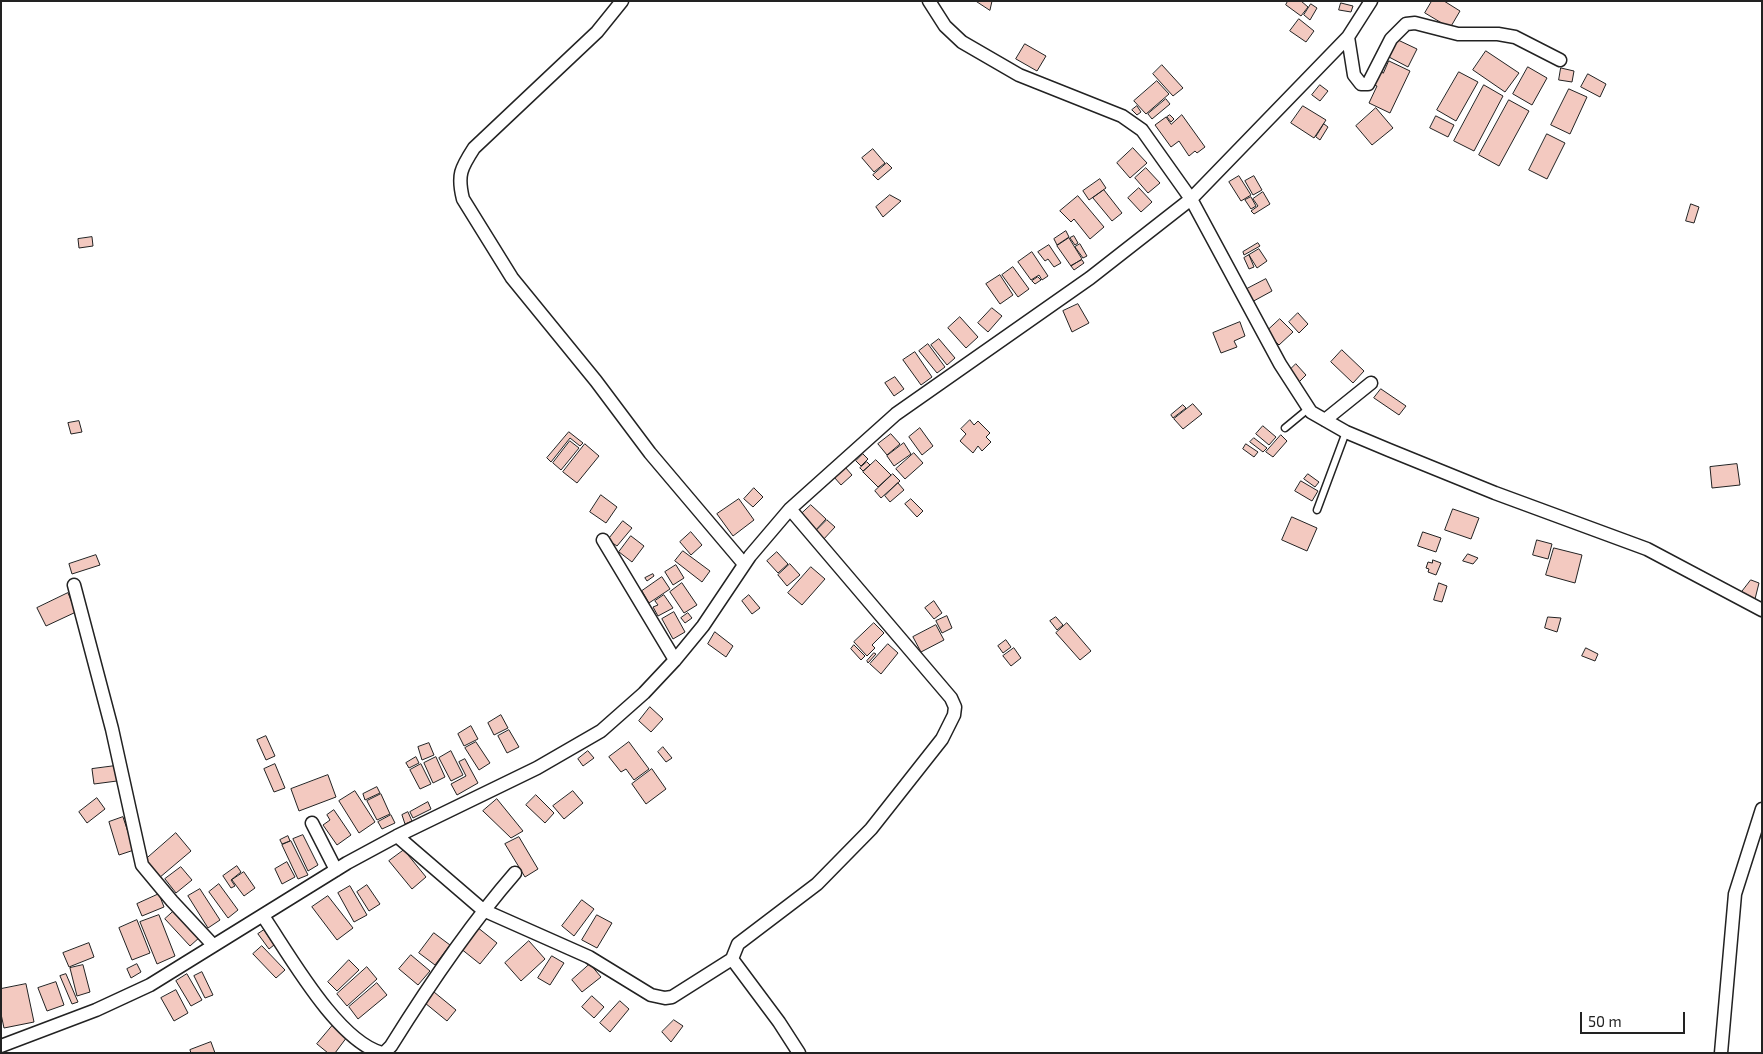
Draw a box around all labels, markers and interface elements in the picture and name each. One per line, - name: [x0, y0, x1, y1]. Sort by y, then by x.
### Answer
- scale bar: [1583, 1002, 1688, 1034]
- text: 50 m: [1588, 1012, 1622, 1030]

